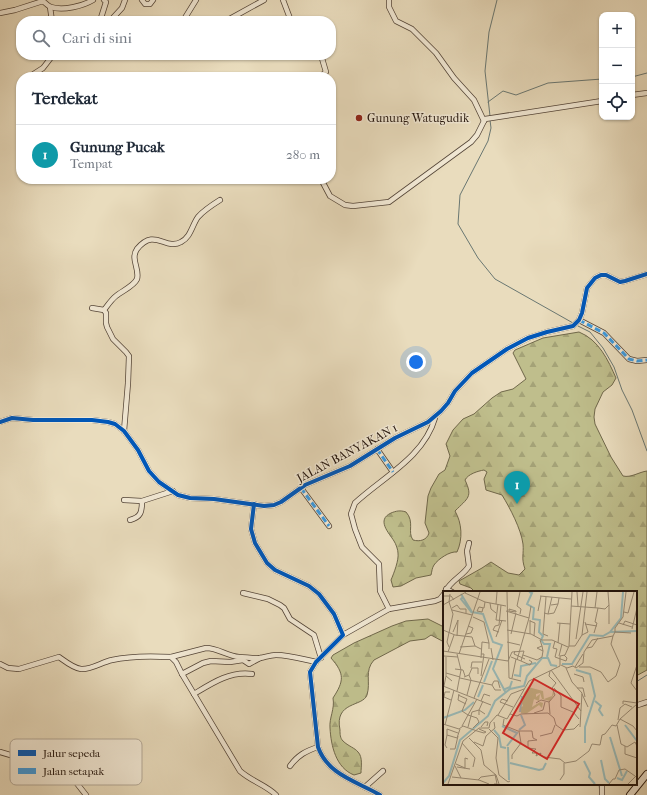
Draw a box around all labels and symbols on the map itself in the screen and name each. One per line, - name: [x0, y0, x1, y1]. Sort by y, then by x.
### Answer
- place label: Gunung Watugudik: [367, 111, 470, 125]
- marker: Gunung Watugudik: [354, 113, 364, 123]
- your location: [406, 352, 426, 372]
- street label: JALAN BANYAKAN 1: [293, 421, 400, 486]
- pin: 1: [504, 471, 530, 504]
- inset map: [443, 591, 637, 785]
- legend: [10, 739, 142, 785]
- text: Jalur sepeda: [42, 747, 101, 760]
- text: Jalan setapak: [42, 765, 104, 778]

